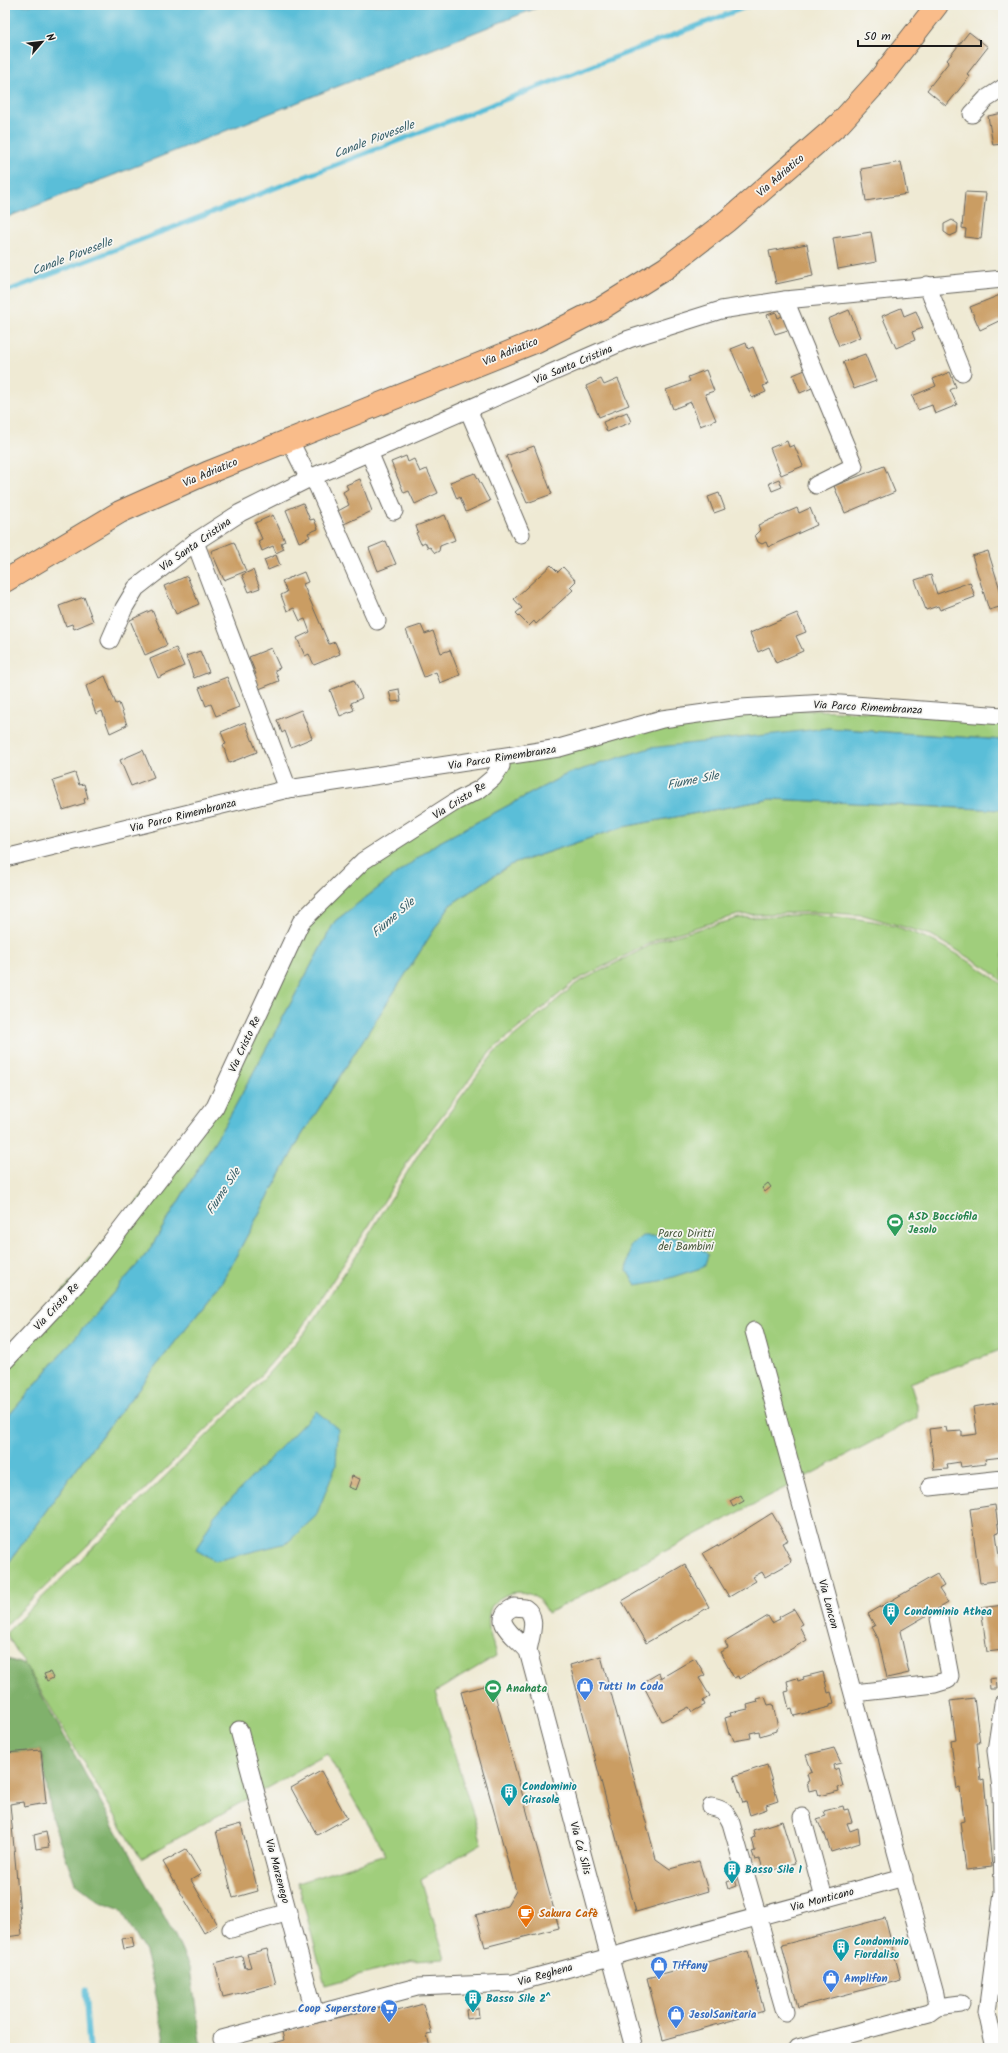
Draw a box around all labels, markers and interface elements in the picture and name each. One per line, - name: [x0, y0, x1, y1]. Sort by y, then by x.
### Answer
- north arrow: [22, 22, 62, 62]
- scale bar: [858, 22, 981, 48]
- text: 50 m: [864, 27, 891, 46]
- text: N: [40, 30, 60, 45]
- water label: Canale Pioveselle: [331, 115, 419, 164]
- street label: Via Adriatico: [753, 150, 809, 202]
- water label: Canale Pioveselle: [29, 232, 117, 281]
- street label: Via Adriatico: [480, 333, 541, 371]
- street label: Via Santa Cristina: [531, 340, 616, 390]
- street label: Via Adriatico: [180, 453, 241, 493]
- street label: Via Santa Cristina: [156, 513, 235, 576]
- street label: Via Parco Rimembranza: [813, 696, 923, 720]
- street label: Via Parco Rimembranza: [447, 741, 557, 775]
- water label: Fiume Sile: [666, 766, 722, 795]
- street label: Via Cristo Re: [429, 777, 490, 825]
- street label: Via Parco Rimembranza: [128, 794, 238, 838]
- water label: Fiume Sile: [367, 892, 420, 942]
- street label: Via Cristo Re: [224, 1013, 266, 1076]
- water label: Fiume Sile: [201, 1163, 246, 1218]
- place label: ASD Bocciofila Jesolo: [908, 1208, 978, 1239]
- sports icon: ASD Bocciofila Jesolo: [885, 1212, 905, 1237]
- park label: Parco Diritti dei Bambini: [658, 1225, 714, 1256]
- street label: Via Cristo Re: [29, 1278, 84, 1335]
- street label: Via Loncon: [813, 1577, 843, 1631]
- building icon: Condominio Athea: [881, 1601, 901, 1626]
- place label: Condominio Athea: [904, 1603, 992, 1621]
- shop icon: Tutti In Coda: [575, 1676, 595, 1701]
- sports icon: Anahata: [483, 1678, 503, 1703]
- place label: Tutti In Coda: [598, 1678, 664, 1696]
- place label: Anahata: [506, 1680, 547, 1698]
- place label: Condominio Girasole: [522, 1778, 577, 1809]
- building icon: Condominio Girasole: [499, 1782, 519, 1807]
- street label: Via Ca' Silis: [564, 1820, 596, 1877]
- street label: Via Marzenego: [260, 1837, 294, 1906]
- building icon: Basso Sile 1: [722, 1859, 742, 1884]
- place label: Basso Sile 1: [745, 1861, 802, 1879]
- street label: Via Monticano: [788, 1883, 856, 1917]
- cafe icon: Sakura Cafè: [516, 1903, 536, 1928]
- place label: Sakura Cafè: [539, 1905, 598, 1923]
- place label: Condominio Fiordaliso: [854, 1933, 909, 1964]
- building icon: Condominio Fiordaliso: [831, 1937, 851, 1962]
- shop icon: Tiffany: [649, 1955, 669, 1980]
- place label: Tiffany: [672, 1957, 708, 1975]
- street label: Via Reghena: [516, 1959, 575, 1991]
- shop icon: Amplifon: [821, 1968, 841, 1993]
- place label: Amplifon: [844, 1970, 888, 1988]
- building icon: Basso Sile 2^: [463, 1988, 483, 2013]
- place label: Basso Sile 2^: [486, 1990, 551, 2008]
- supermarket icon: Coop Superstore: [379, 1998, 399, 2023]
- place label: Coop Superstore: [298, 2000, 377, 2018]
- shop icon: JesolSanitaria: [666, 2004, 686, 2029]
- place label: JesolSanitaria: [689, 2006, 757, 2024]

